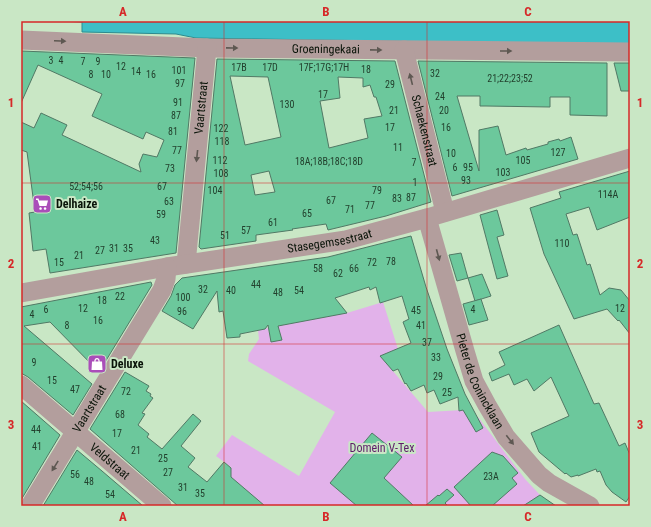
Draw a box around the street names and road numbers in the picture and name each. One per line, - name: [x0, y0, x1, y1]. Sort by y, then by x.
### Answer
- street label: Groeningekaai: [292, 42, 360, 56]
- street label: Vaartstraat: [192, 80, 211, 135]
- street label: Schaekenstraat: [409, 93, 440, 168]
- street label: Stasegemsestraat: [286, 226, 374, 256]
- street label: Pieter de Conincklaan: [453, 332, 507, 432]
- street label: Vaartstraat: [70, 382, 109, 435]
- street label: Veldstraat: [87, 440, 133, 483]

